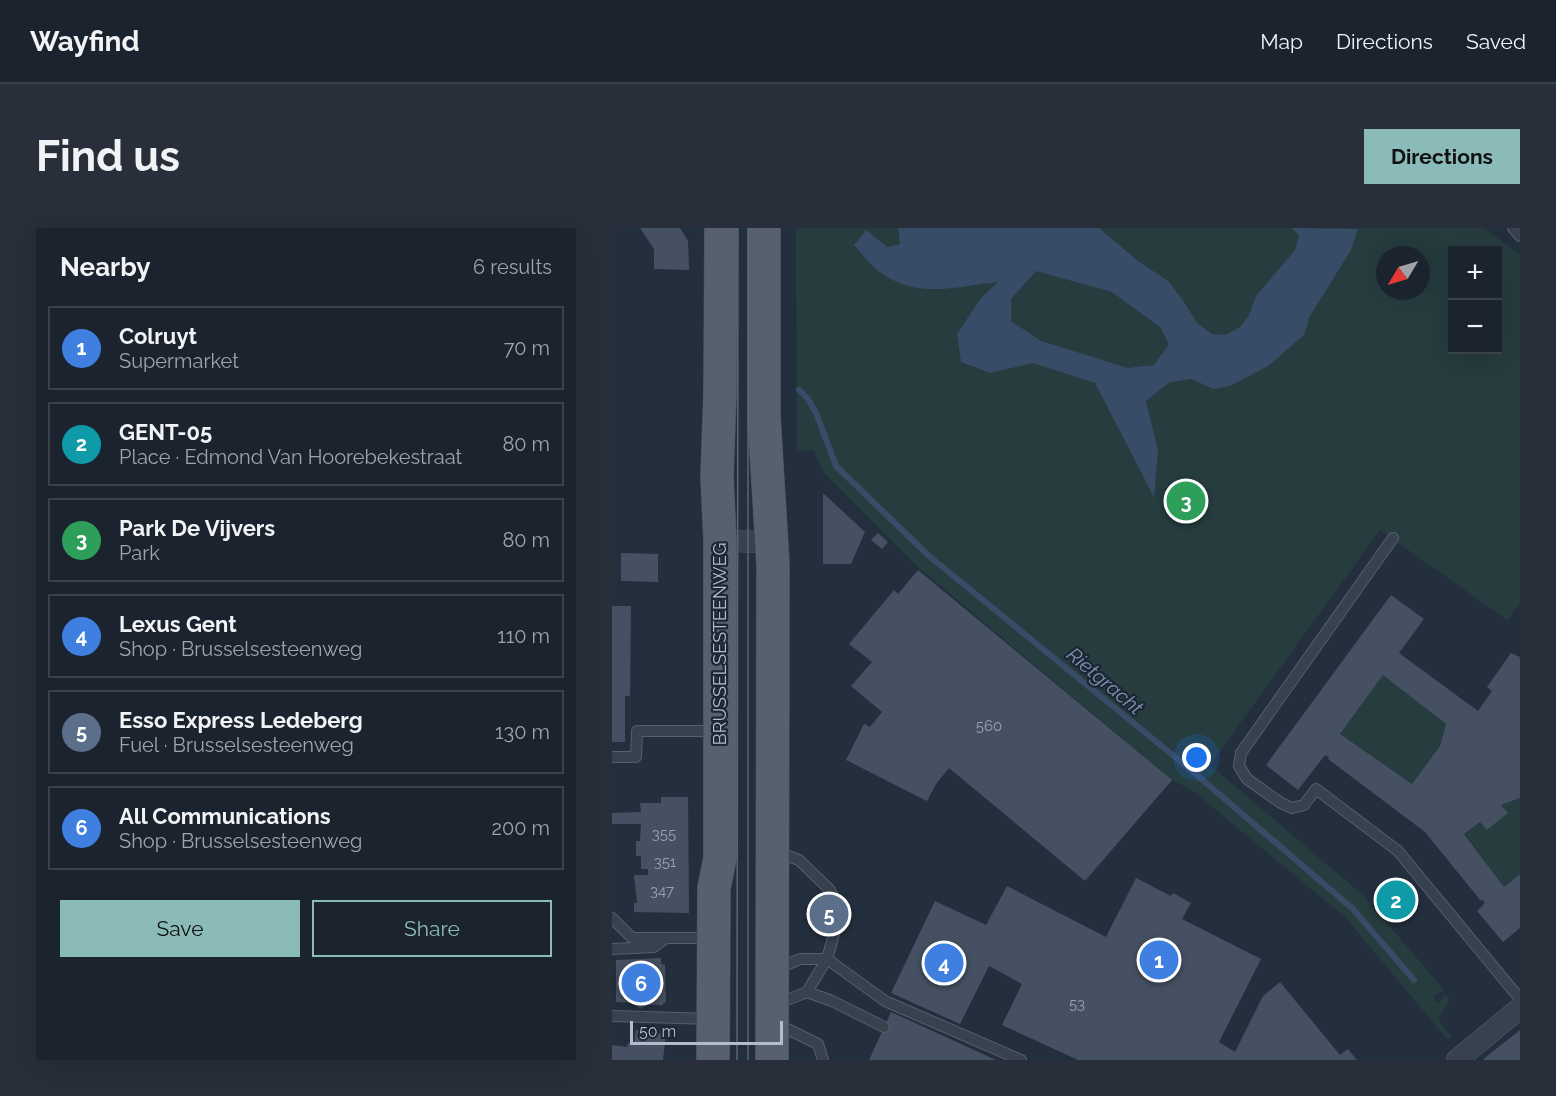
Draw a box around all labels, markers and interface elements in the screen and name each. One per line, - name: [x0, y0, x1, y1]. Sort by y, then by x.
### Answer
- text: Wayfind: [30, 25, 140, 58]
- text: Map: [1260, 29, 1303, 54]
- text: Directions: [1336, 29, 1433, 54]
- text: Saved: [1466, 29, 1526, 54]
- button: Directions: [1364, 129, 1520, 184]
- text: Find us: [36, 132, 180, 181]
- north arrow: [1376, 246, 1430, 300]
- map controls: [1448, 246, 1502, 354]
- button: +: [1448, 246, 1502, 300]
- text: Nearby: [60, 252, 150, 282]
- text: 6 results: [473, 255, 552, 279]
- button: −: [1448, 300, 1502, 354]
- text: Colruyt: [119, 323, 197, 349]
- text: 1: [77, 336, 86, 360]
- text: 70 m: [504, 336, 550, 360]
- text: Supermarket: [119, 349, 239, 373]
- text: GENT-05: [119, 419, 212, 445]
- text: 2: [76, 432, 87, 456]
- text: 80 m: [502, 432, 550, 456]
- text: Place · Edmond Van Hoorebekestraat: [119, 445, 462, 469]
- pin: 3: [1166, 478, 1206, 524]
- text: Park De Vijvers: [119, 515, 275, 541]
- text: 3: [76, 528, 87, 552]
- text: 80 m: [502, 528, 550, 552]
- text: Park: [119, 541, 160, 565]
- street label: BRUSSELSESTEENWEG: [709, 543, 730, 745]
- text: Lexus Gent: [119, 611, 237, 637]
- text: 4: [76, 624, 87, 648]
- text: 110 m: [497, 624, 550, 648]
- text: Shop · Brusselsesteenweg: [119, 637, 362, 661]
- water label: Rietgracht: [1062, 642, 1148, 720]
- text: Esso Express Ledeberg: [119, 707, 363, 733]
- house number: 560: [976, 717, 1002, 735]
- text: 5: [76, 720, 87, 744]
- text: 130 m: [495, 720, 550, 744]
- text: Fuel · Brusselsesteenweg: [119, 733, 354, 757]
- your location: [1182, 743, 1211, 772]
- text: All Communications: [119, 803, 331, 829]
- text: 6: [75, 816, 88, 840]
- text: 200 m: [492, 816, 550, 840]
- house number: 355: [652, 825, 676, 843]
- text: Shop · Brusselsesteenweg: [119, 829, 362, 853]
- house number: 351: [654, 853, 677, 871]
- pin: 2: [1376, 878, 1416, 922]
- house number: 347: [650, 882, 674, 900]
- pin: 5: [810, 892, 848, 936]
- button: Save: [60, 900, 300, 957]
- button: Share: [312, 900, 552, 957]
- pin: 1: [1140, 938, 1178, 982]
- pin: 4: [924, 940, 964, 986]
- pin: 6: [621, 960, 660, 1005]
- house number: 53: [1069, 995, 1085, 1013]
- scale bar: [630, 1018, 783, 1046]
- text: 50 m: [639, 1022, 676, 1041]

